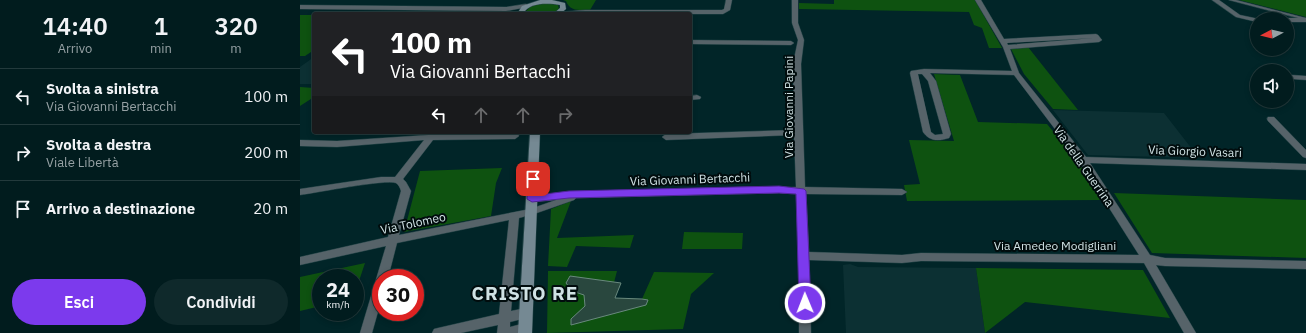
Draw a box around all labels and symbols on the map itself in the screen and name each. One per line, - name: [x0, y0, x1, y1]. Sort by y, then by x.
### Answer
- north arrow: [1250, 12, 1294, 56]
- street label: Via Giovanni Papini: [781, 56, 796, 158]
- street label: Via della Guerrina: [1050, 123, 1118, 210]
- street label: Via Giorgio Vasari: [1148, 142, 1242, 160]
- pin: [516, 162, 550, 196]
- street label: Via Giovanni Bertacchi: [630, 169, 750, 189]
- street label: Via Tolomeo: [379, 209, 447, 237]
- street label: Via Amedeo Modigliani: [994, 238, 1116, 253]
- speed limit sign: 30: [372, 269, 424, 321]
- district label: CRISTO RE: [472, 281, 578, 305]
- position arrow: [784, 282, 826, 324]

